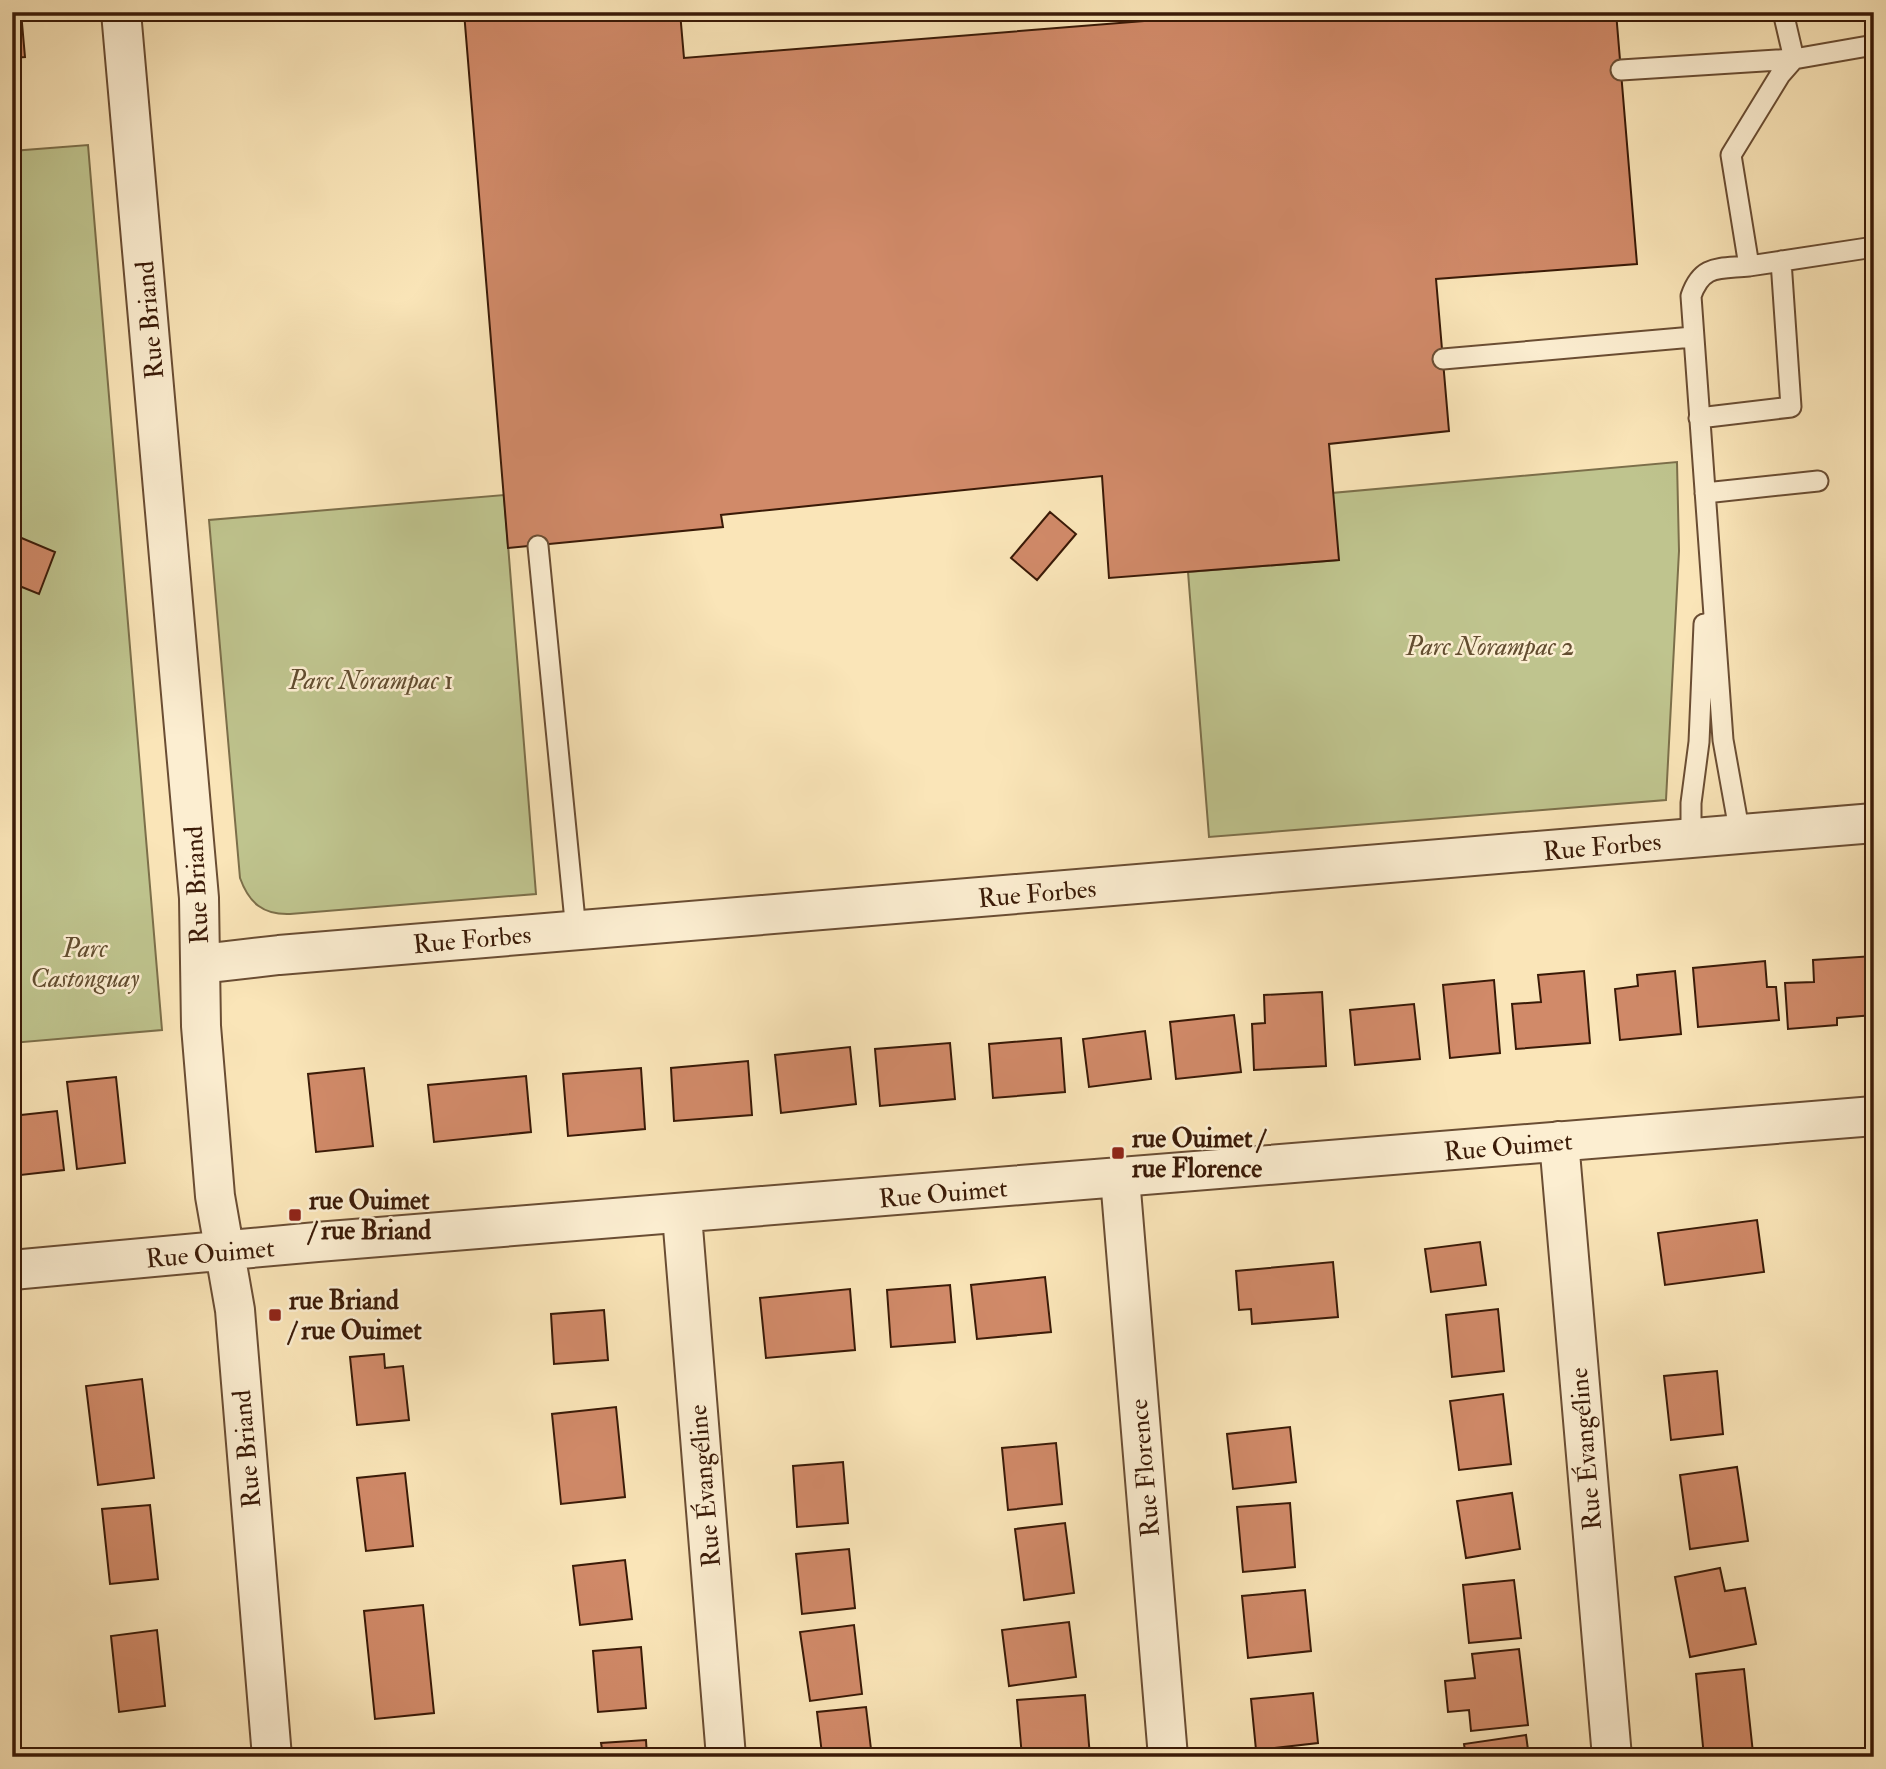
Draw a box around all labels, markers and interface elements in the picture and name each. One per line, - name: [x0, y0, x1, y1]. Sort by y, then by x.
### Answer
- street label: Rue Briand: [129, 259, 171, 380]
- park label: Parc Norampac 2: [1405, 631, 1574, 663]
- park label: Parc Norampac 1: [287, 665, 454, 697]
- street label: Rue Briand: [178, 825, 216, 945]
- street label: Rue Forbes: [1542, 826, 1663, 868]
- street label: Rue Forbes: [977, 873, 1098, 915]
- street label: Rue Forbes: [412, 919, 533, 961]
- park label: Parc Castonguay: [31, 933, 140, 995]
- place label: rue Ouimet / rue Florence: [1132, 1123, 1268, 1185]
- street label: Rue Ouimet: [1442, 1125, 1574, 1169]
- marker: rue Ouimet / rue Florence: [1110, 1145, 1126, 1161]
- street label: Rue Ouimet: [877, 1172, 1009, 1216]
- place label: rue Ouimet / rue Briand: [306, 1185, 431, 1247]
- marker: rue Ouimet / rue Briand: [287, 1207, 303, 1223]
- street label: Rue Ouimet: [144, 1232, 276, 1276]
- place label: rue Briand / rue Ouimet: [286, 1285, 422, 1347]
- marker: rue Briand / rue Ouimet: [267, 1307, 283, 1323]
- street label: Rue Évangéline: [1561, 1366, 1609, 1532]
- street label: Rue Briand: [226, 1388, 268, 1509]
- street label: Rue Florence: [1123, 1397, 1167, 1538]
- street label: Rue Évangéline: [680, 1403, 728, 1569]

